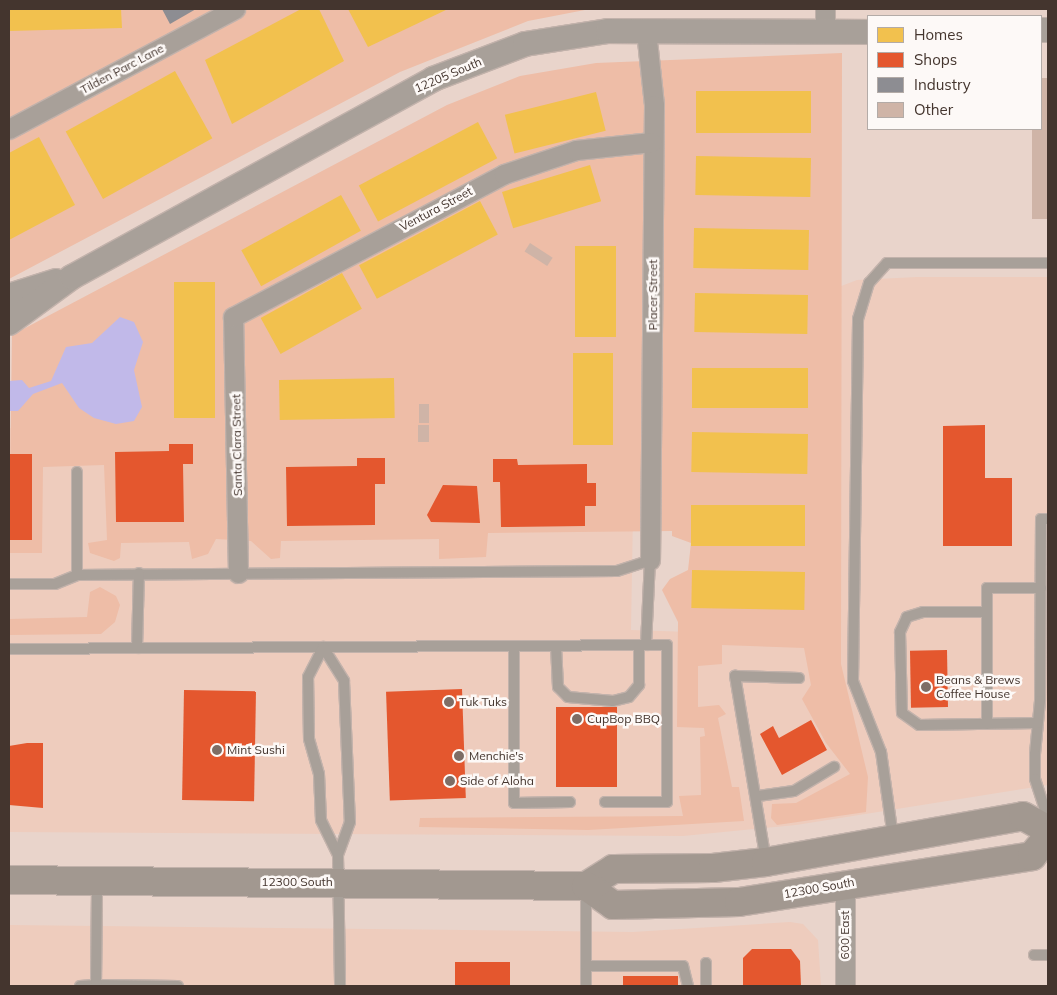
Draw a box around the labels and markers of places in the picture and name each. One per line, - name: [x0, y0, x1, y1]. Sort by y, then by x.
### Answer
- place label: Beans & Brews Coffee House: [936, 673, 1020, 701]
- marker: Beans & Brews Coffee House: [920, 681, 932, 693]
- place label: Tuk Tuks: [459, 695, 507, 709]
- marker: Tuk Tuks: [443, 696, 455, 708]
- place label: CupBop BBQ: [587, 712, 660, 726]
- marker: CupBop BBQ: [571, 713, 583, 725]
- place label: Mint Sushi: [227, 743, 285, 757]
- marker: Mint Sushi: [211, 744, 223, 756]
- place label: Menchie's: [469, 749, 524, 763]
- marker: Menchie's: [453, 750, 465, 762]
- place label: Side of Aloha: [460, 774, 534, 788]
- marker: Side of Aloha: [444, 775, 456, 787]

